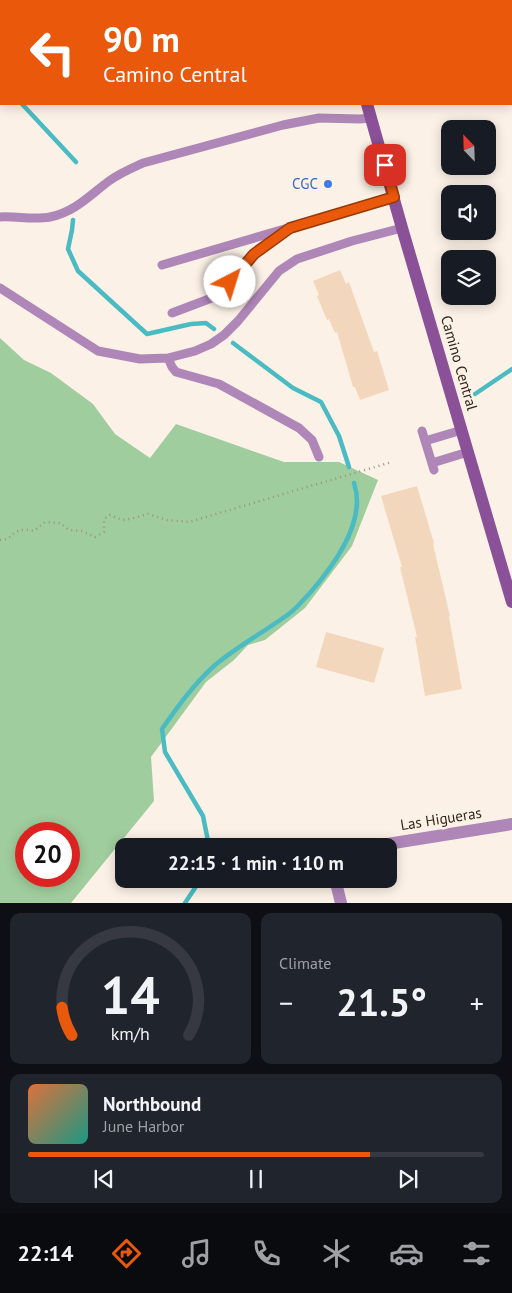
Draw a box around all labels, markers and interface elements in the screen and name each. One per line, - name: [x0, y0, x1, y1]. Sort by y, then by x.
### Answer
- text: 90 m: [103, 16, 180, 62]
- icon: left: [20, 20, 85, 85]
- text: Camino Central: [103, 60, 247, 88]
- north arrow: [441, 120, 496, 175]
- map controls: [441, 120, 496, 305]
- pin: [364, 144, 406, 186]
- icon: arrive: [371, 151, 399, 179]
- place label: CGC: [292, 174, 318, 193]
- marker: CGC: [322, 178, 334, 190]
- button: sound: [441, 185, 496, 240]
- button: layers: [441, 250, 496, 305]
- position arrow: [203, 255, 255, 307]
- street label: Camino Central: [437, 313, 482, 413]
- street label: Las Higueras: [399, 803, 483, 834]
- speed limit sign: 20: [15, 822, 80, 887]
- text: 22:15 · 1 min · 110 m: [168, 851, 344, 875]
- text: Climate: [279, 953, 331, 973]
- text: 14: [101, 961, 160, 1028]
- text: 21.5°: [336, 977, 427, 1026]
- text: −: [279, 984, 293, 1021]
- text: +: [470, 984, 484, 1021]
- text: km/h: [111, 1022, 150, 1045]
- text: Northbound: [103, 1092, 201, 1116]
- text: June Harbor: [103, 1116, 184, 1136]
- icon: previous: [90, 1165, 118, 1193]
- icon: pause: [242, 1165, 270, 1193]
- icon: next: [394, 1165, 422, 1193]
- icon: directions: [109, 1236, 144, 1271]
- icon: music: [179, 1236, 214, 1271]
- icon: phone: [249, 1236, 284, 1271]
- icon: climate: [319, 1236, 354, 1271]
- icon: car: [389, 1236, 424, 1271]
- icon: filters: [459, 1236, 494, 1271]
- text: 22:14: [18, 1239, 73, 1267]

